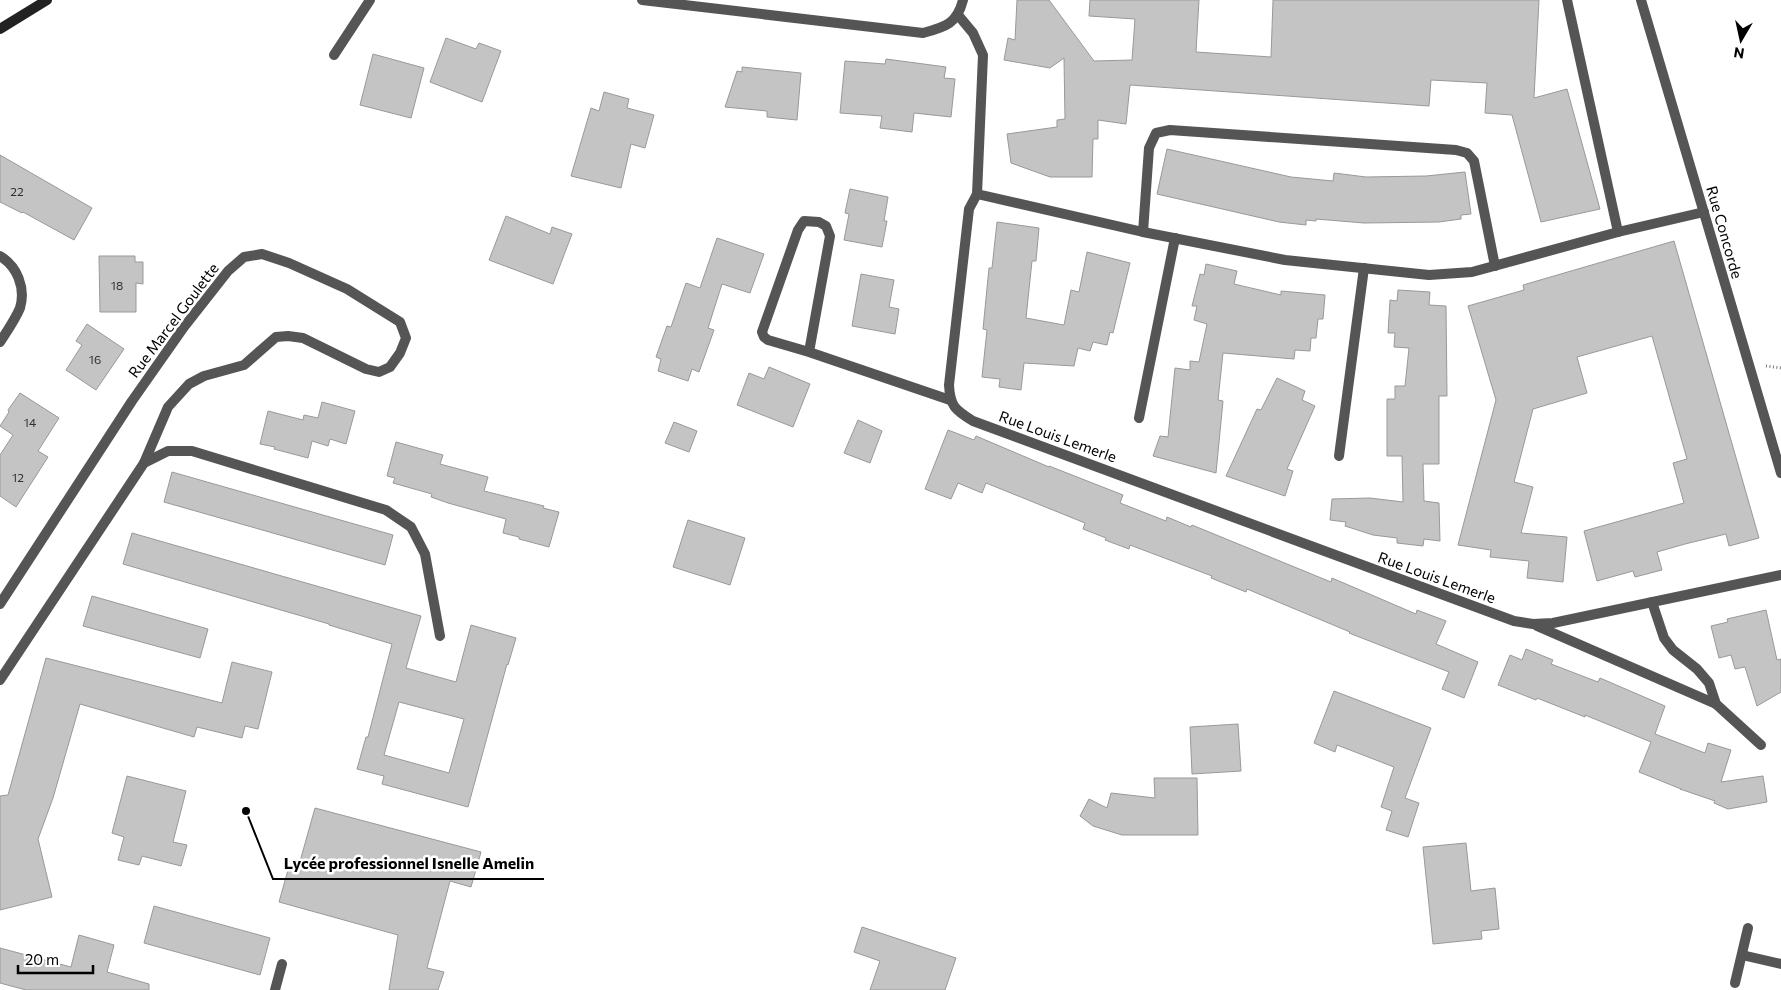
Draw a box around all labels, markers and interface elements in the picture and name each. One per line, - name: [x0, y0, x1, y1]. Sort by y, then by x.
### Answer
- north arrow: [1716, 15, 1766, 65]
- text: N: [1732, 44, 1745, 63]
- house number: 22: [10, 184, 24, 198]
- street label: Rue Concorde: [1703, 184, 1747, 281]
- street label: Rue Marcel Goulette: [124, 259, 222, 381]
- house number: 18: [111, 278, 123, 292]
- house number: 16: [89, 352, 101, 366]
- street label: Rue Louis Lemerle: [997, 406, 1119, 466]
- house number: 14: [24, 415, 36, 429]
- house number: 12: [12, 470, 24, 484]
- street label: Rue Louis Lemerle: [1376, 547, 1498, 607]
- callout: Lycée professionnel Isnelle Amelin: [273, 848, 544, 879]
- text: Lycée professionnel Isnelle Amelin: [284, 853, 534, 872]
- scale bar: [18, 942, 92, 974]
- text: 20 m: [25, 950, 59, 968]

